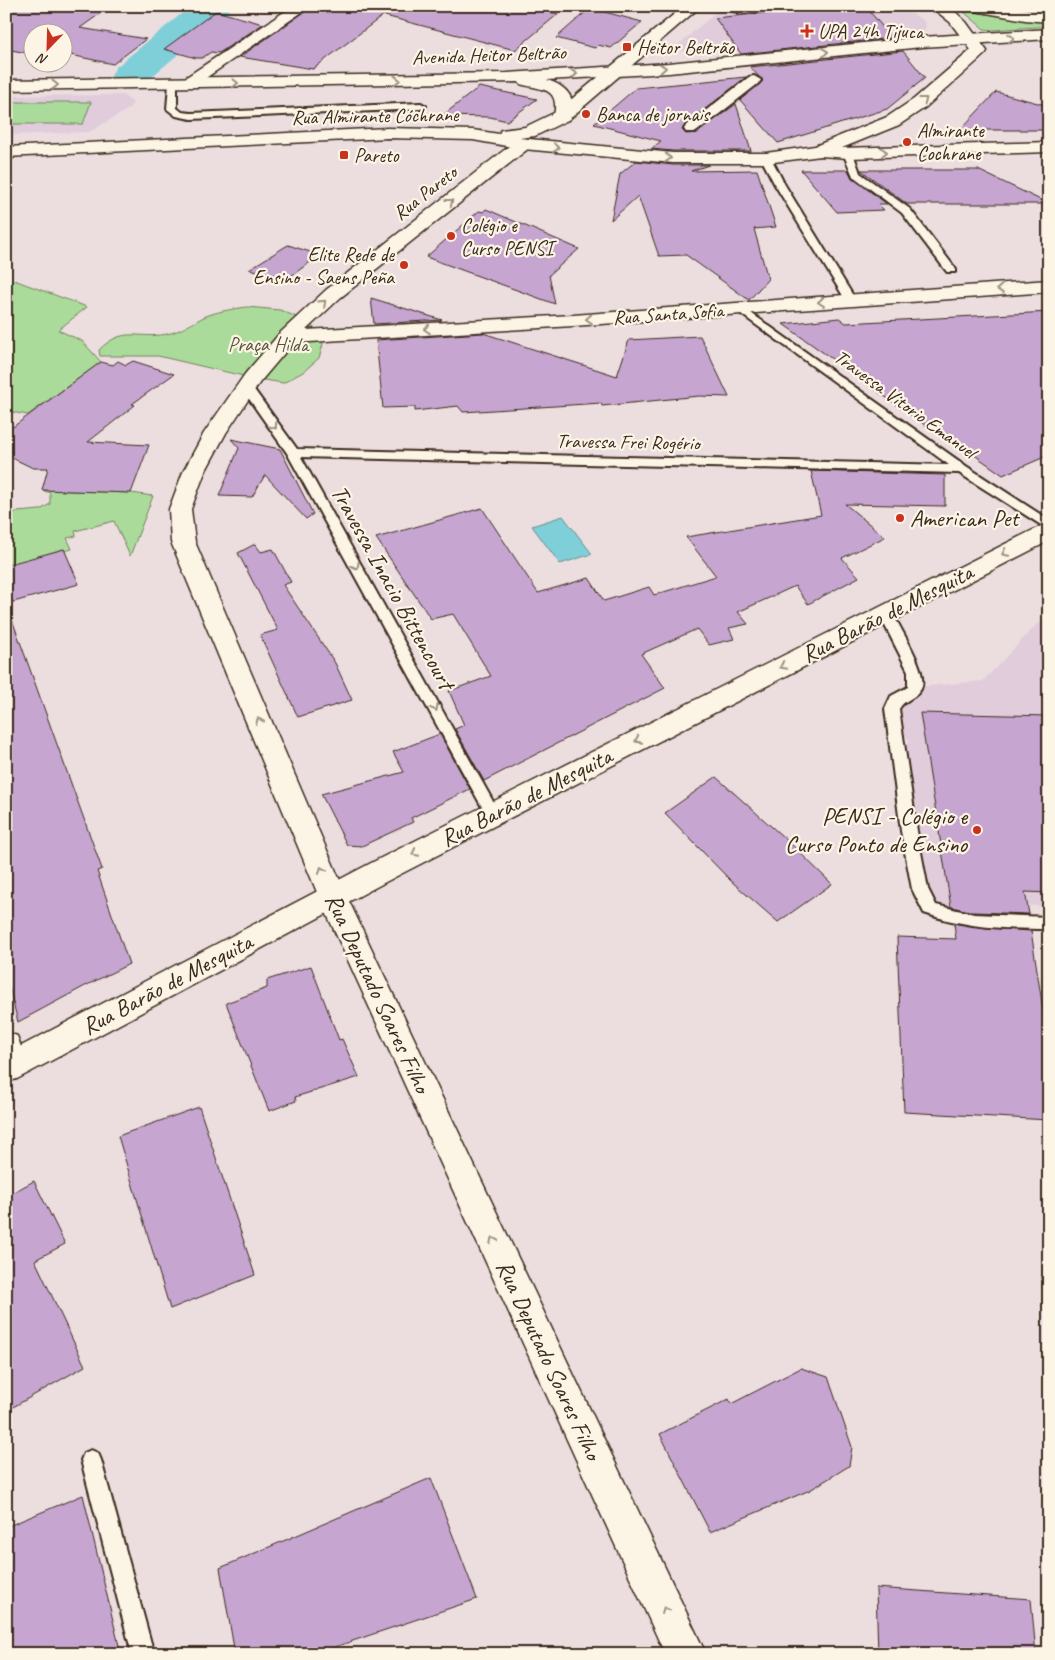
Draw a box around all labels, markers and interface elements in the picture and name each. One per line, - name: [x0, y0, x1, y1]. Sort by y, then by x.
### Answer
- place label: UPA 24h Tijuca: [818, 19, 925, 44]
- north arrow: [22, 22, 72, 72]
- marker: UPA 24h Tijuca: [800, 24, 814, 38]
- one-way arrow: [1007, 32, 1015, 43]
- place label: Heitor Beltrão: [637, 35, 735, 60]
- street label: Avenida Heitor Beltrão: [412, 40, 567, 70]
- marker: Heitor Beltrão: [621, 41, 633, 53]
- one-way arrow: [821, 47, 829, 58]
- text: N: [34, 49, 50, 69]
- one-way arrow: [659, 63, 667, 74]
- one-way arrow: [570, 68, 578, 79]
- one-way arrow: [394, 75, 402, 85]
- one-way arrow: [231, 77, 239, 88]
- one-way arrow: [52, 80, 59, 90]
- one-way arrow: [918, 97, 927, 105]
- street label: Rua Almirante Cóchrane: [291, 102, 460, 130]
- place label: Banca de jornais: [596, 102, 711, 127]
- marker: Banca de jornais: [580, 108, 592, 120]
- place label: Almirante Cochrane: [917, 118, 985, 166]
- marker: Almirante Cochrane: [901, 136, 913, 148]
- one-way arrow: [552, 142, 560, 153]
- place label: Pareto: [354, 143, 400, 168]
- one-way arrow: [880, 147, 888, 157]
- marker: Pareto: [338, 149, 350, 161]
- one-way arrow: [665, 152, 673, 163]
- street label: Rua Pareto: [388, 159, 464, 226]
- one-way arrow: [444, 199, 454, 208]
- place label: Colégio e Curso PENSI: [461, 213, 557, 261]
- marker: Colégio e Curso PENSI: [445, 230, 457, 242]
- place label: Elite Rede de Ensino - Saens Peña: [253, 242, 395, 290]
- marker: Elite Rede de Ensino - Saens Peña: [398, 259, 410, 271]
- one-way arrow: [996, 284, 1004, 295]
- one-way arrow: [816, 296, 824, 307]
- street label: Rua Santa Sofia: [612, 298, 726, 330]
- one-way arrow: [318, 300, 327, 309]
- one-way arrow: [584, 313, 592, 324]
- one-way arrow: [422, 324, 430, 335]
- park label: Praça Hilda: [228, 332, 310, 357]
- street label: Travessa Vitorio Emanuel: [829, 344, 984, 466]
- one-way arrow: [268, 420, 277, 430]
- street label: Travessa Frei Rogério: [556, 428, 702, 456]
- street label: Travessa Inacio Bittencourt: [324, 480, 463, 697]
- place label: American Pet: [910, 503, 1020, 533]
- marker: American Pet: [894, 512, 906, 524]
- one-way arrow: [1002, 547, 1011, 557]
- street label: Rua Barão de Mesquita: [796, 556, 980, 669]
- one-way arrow: [349, 561, 359, 570]
- one-way arrow: [779, 660, 788, 671]
- one-way arrow: [428, 703, 438, 712]
- one-way arrow: [254, 717, 265, 726]
- one-way arrow: [634, 734, 643, 744]
- street label: Rua Barão de Mesquita: [435, 740, 619, 853]
- place label: PENSI - Colégio e Curso Ponto de Ensino: [785, 801, 969, 859]
- marker: PENSI - Colégio e Curso Ponto de Ensino: [971, 824, 983, 836]
- one-way arrow: [411, 847, 420, 857]
- one-way arrow: [318, 866, 328, 875]
- street label: Rua Deputado Soares Filho: [319, 889, 438, 1100]
- street label: Rua Barão de Mesquita: [77, 925, 259, 1041]
- one-way arrow: [489, 1236, 500, 1245]
- street label: Rua Deputado Soares Filho: [490, 1256, 609, 1467]
- one-way arrow: [661, 1606, 671, 1615]

